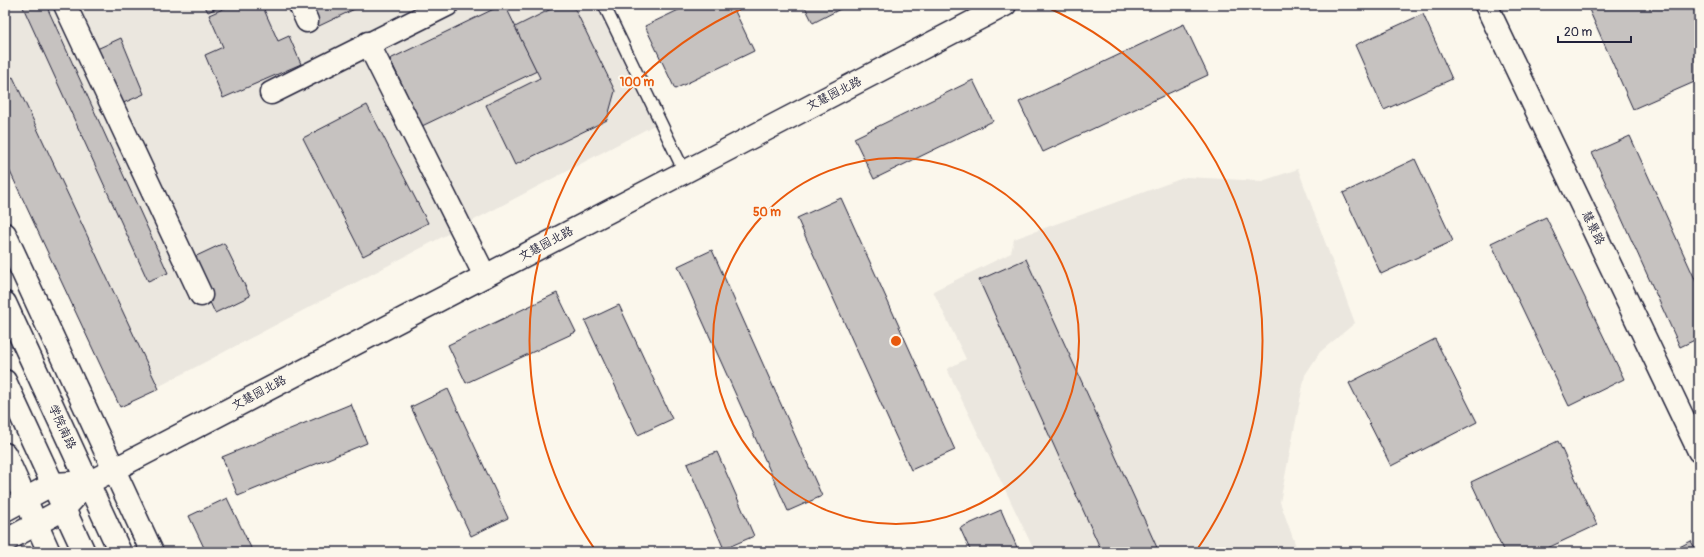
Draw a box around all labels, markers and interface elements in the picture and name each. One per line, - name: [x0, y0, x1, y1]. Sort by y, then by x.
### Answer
- scale bar: [1558, 18, 1631, 44]
- text: 20 m: [1564, 25, 1593, 40]
- street label: 文慧园北路: [804, 74, 864, 114]
- text: 100 m: [620, 75, 655, 90]
- text: 50 m: [753, 205, 781, 220]
- street label: 慧景路: [1578, 209, 1608, 247]
- street label: 文慧园北路: [516, 223, 576, 265]
- centre of rings: [889, 334, 903, 348]
- street label: 文慧园北路: [229, 372, 289, 414]
- street label: 学院南路: [45, 402, 79, 452]

